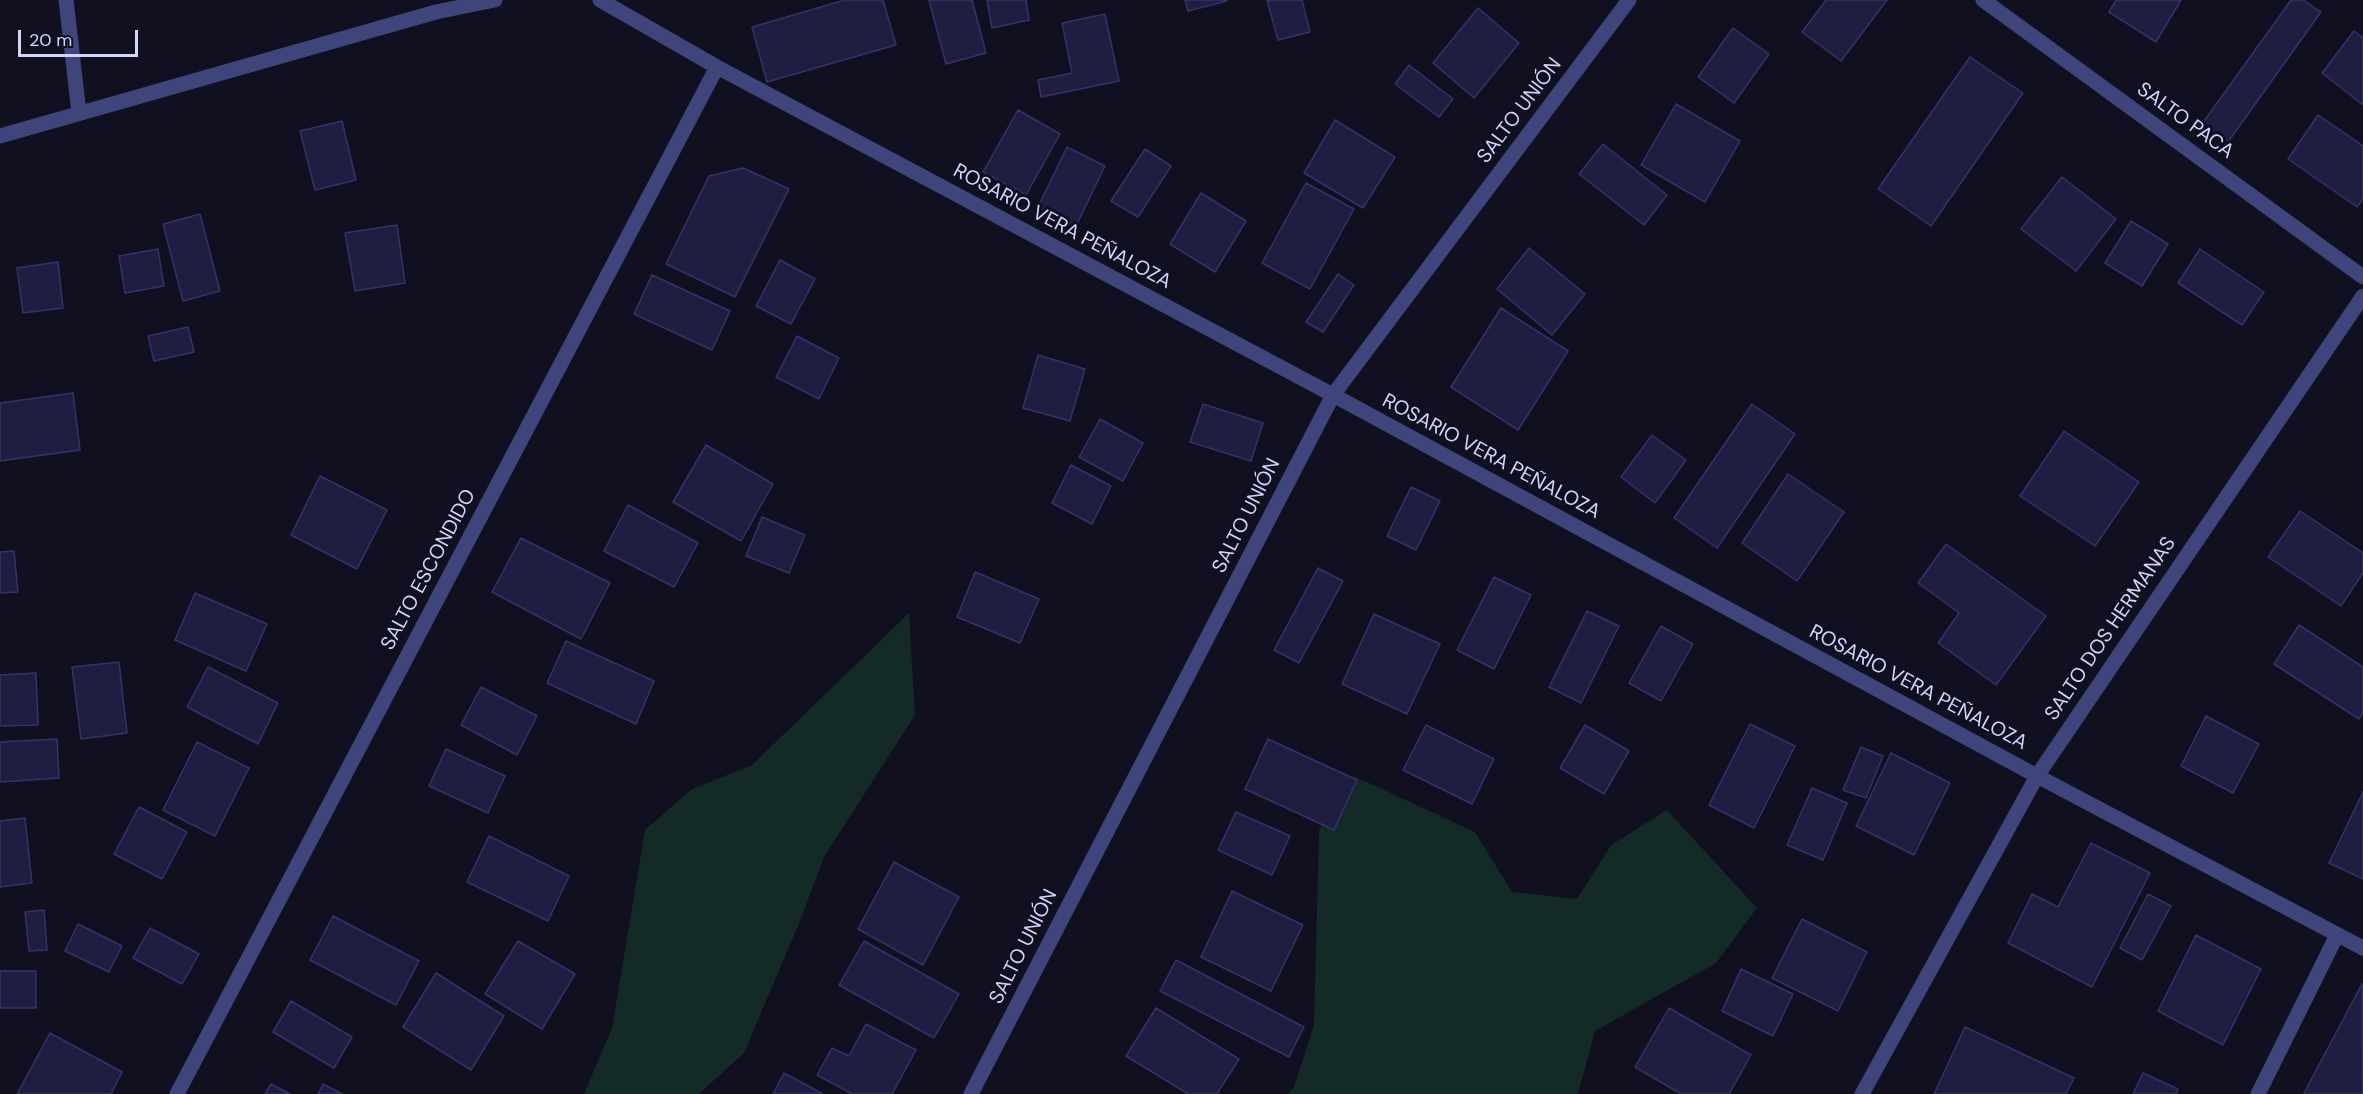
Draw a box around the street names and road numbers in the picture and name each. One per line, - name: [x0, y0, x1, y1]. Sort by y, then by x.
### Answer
- street label: SALTO UNIÓN: [1473, 54, 1567, 168]
- street label: SALTO PACA: [2132, 78, 2238, 164]
- street label: ROSARIO VERA PEÑALOZA: [949, 159, 1175, 295]
- street label: ROSARIO VERA PEÑALOZA: [1378, 389, 1604, 525]
- street label: SALTO UNIÓN: [1208, 455, 1286, 577]
- street label: SALTO ESCONDIDO: [376, 485, 482, 655]
- street label: SALTO DOS HERMANAS: [2041, 533, 2181, 725]
- street label: ROSARIO VERA PEÑALOZA: [1805, 620, 2031, 756]
- street label: SALTO UNIÓN: [985, 886, 1063, 1008]

